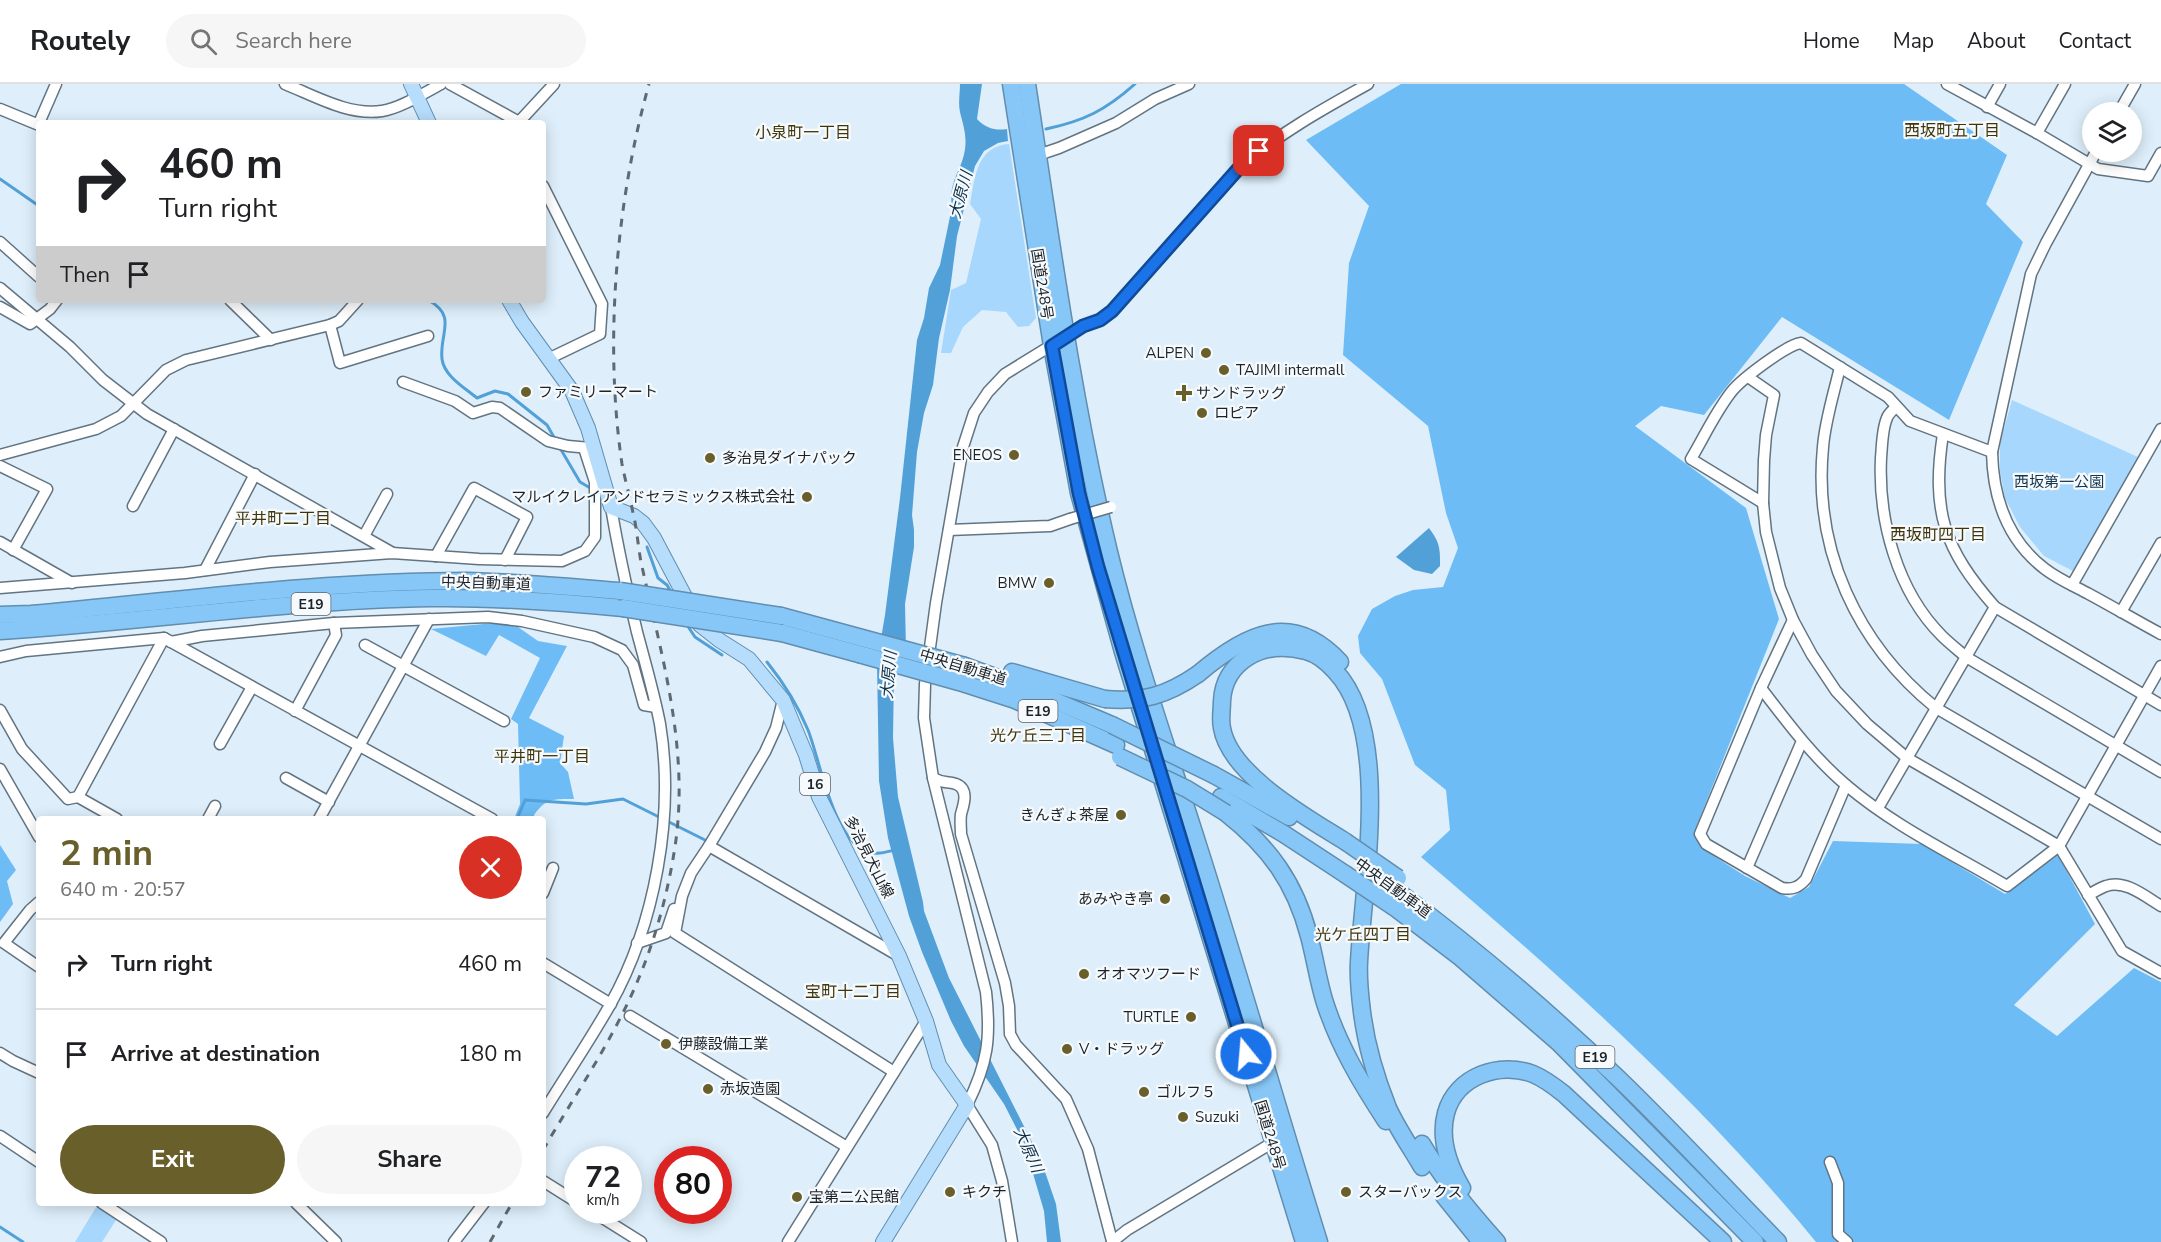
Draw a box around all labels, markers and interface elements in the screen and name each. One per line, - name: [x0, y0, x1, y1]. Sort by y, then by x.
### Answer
- search box: [166, 14, 586, 68]
- text: Routely: [30, 22, 130, 60]
- icon: search: [187, 25, 220, 58]
- text: Search here: [235, 26, 352, 56]
- text: Home: [1803, 27, 1860, 55]
- text: Map: [1893, 27, 1934, 55]
- text: About: [1967, 27, 2025, 55]
- text: Contact: [2058, 27, 2131, 55]
- map controls: [2082, 102, 2142, 162]
- button: layers: [2082, 102, 2142, 162]
- district label: 西坂町五丁目: [1904, 120, 2000, 142]
- district label: 小泉町一丁目: [755, 122, 851, 144]
- pin: [1233, 125, 1284, 176]
- icon: arrive: [1242, 134, 1275, 167]
- text: 460 m: [159, 136, 283, 193]
- icon: right: [60, 144, 138, 222]
- water label: 大原川: [944, 167, 978, 221]
- text: Turn right: [159, 190, 277, 227]
- street label: 国道248号: [1026, 247, 1058, 321]
- icon: arrive: [122, 258, 155, 291]
- text: Then: [60, 260, 110, 290]
- place label: ALPEN: [1146, 343, 1194, 363]
- marker: ALPEN: [1199, 346, 1213, 360]
- place label: TAJIMI intermall: [1236, 360, 1345, 380]
- marker: TAJIMI intermall: [1217, 363, 1231, 377]
- place label: ファミリーマート: [538, 382, 658, 402]
- place label: サンドラッグ: [1196, 383, 1286, 403]
- marker: ファミリーマート: [519, 385, 533, 399]
- marker: サンドラッグ: [1177, 386, 1191, 400]
- place label: ロピア: [1214, 403, 1259, 423]
- marker: ロピア: [1195, 406, 1209, 420]
- place label: ENEOS: [953, 445, 1002, 465]
- place label: 多治見ダイナパック: [722, 448, 857, 468]
- marker: ENEOS: [1007, 448, 1021, 462]
- marker: 多治見ダイナパック: [703, 451, 717, 465]
- park label: 西坂第一公園: [2014, 472, 2104, 492]
- place label: マルイクレイアンドセラミックス株式会社: [511, 487, 795, 507]
- marker: マルイクレイアンドセラミックス株式会社: [800, 490, 814, 504]
- district label: 平井町二丁目: [235, 508, 331, 530]
- district label: 西坂町四丁目: [1890, 524, 1986, 546]
- street label: 中央自動車道: [441, 571, 531, 595]
- place label: BMW: [998, 573, 1037, 593]
- marker: BMW: [1042, 576, 1056, 590]
- road number: E19: [292, 593, 330, 615]
- street label: 中央自動車道: [917, 644, 1009, 690]
- water label: 大原川: [876, 648, 902, 700]
- road number: E19: [1018, 700, 1058, 722]
- district label: 光ケ丘三丁目: [990, 725, 1086, 747]
- district label: 平井町一丁目: [494, 746, 590, 768]
- road number: 16: [800, 773, 830, 795]
- place label: きんぎょ茶屋: [1020, 805, 1109, 825]
- marker: きんぎょ茶屋: [1114, 808, 1128, 822]
- street label: 多治見犬山線: [840, 812, 898, 902]
- text: 2 min: [60, 829, 153, 878]
- button: close: [459, 836, 522, 899]
- street label: 中央自動車道: [1351, 853, 1435, 923]
- text: 640 m · 20:57: [60, 876, 186, 903]
- place label: あみやき亭: [1078, 889, 1153, 909]
- marker: あみやき亭: [1158, 892, 1172, 906]
- district label: 光ケ丘四丁目: [1315, 924, 1411, 946]
- icon: right: [60, 948, 93, 981]
- text: Turn right: [111, 949, 212, 979]
- text: 460 m: [458, 949, 522, 979]
- place label: オオマツフード: [1096, 964, 1201, 984]
- marker: オオマツフード: [1077, 967, 1091, 981]
- district label: 宝町十二丁目: [805, 981, 901, 1003]
- place label: TURTLE: [1123, 1007, 1179, 1027]
- marker: TURTLE: [1184, 1010, 1198, 1024]
- position arrow: [1214, 1022, 1278, 1086]
- place label: 伊藤設備工業: [678, 1034, 768, 1054]
- marker: 伊藤設備工業: [659, 1037, 673, 1051]
- icon: arrive: [60, 1038, 93, 1071]
- text: Arrive at destination: [111, 1039, 320, 1069]
- text: 180 m: [458, 1039, 522, 1069]
- place label: V・ドラッグ: [1078, 1039, 1164, 1059]
- marker: V・ドラッグ: [1060, 1042, 1074, 1056]
- road number: E19: [1576, 1046, 1614, 1068]
- place label: 赤坂造園: [720, 1079, 780, 1099]
- marker: 赤坂造園: [701, 1082, 715, 1096]
- place label: ゴルフ５: [1156, 1082, 1216, 1102]
- marker: ゴルフ５: [1137, 1085, 1151, 1099]
- street label: 国道248号: [1250, 1098, 1290, 1172]
- place label: Suzuki: [1195, 1107, 1239, 1127]
- marker: Suzuki: [1176, 1110, 1190, 1124]
- water label: 大原川: [1008, 1124, 1049, 1178]
- button: Exit: [60, 1125, 285, 1194]
- button: Share: [297, 1125, 522, 1194]
- speed limit sign: 80: [654, 1146, 732, 1224]
- text: 72: [585, 1157, 621, 1198]
- place label: キクチ: [962, 1182, 1007, 1202]
- place label: スターバックス: [1358, 1182, 1462, 1202]
- marker: キクチ: [943, 1185, 957, 1199]
- marker: スターバックス: [1339, 1185, 1353, 1199]
- place label: 宝第二公民館: [809, 1187, 899, 1207]
- text: km/h: [586, 1190, 620, 1210]
- marker: 宝第二公民館: [790, 1190, 804, 1204]

